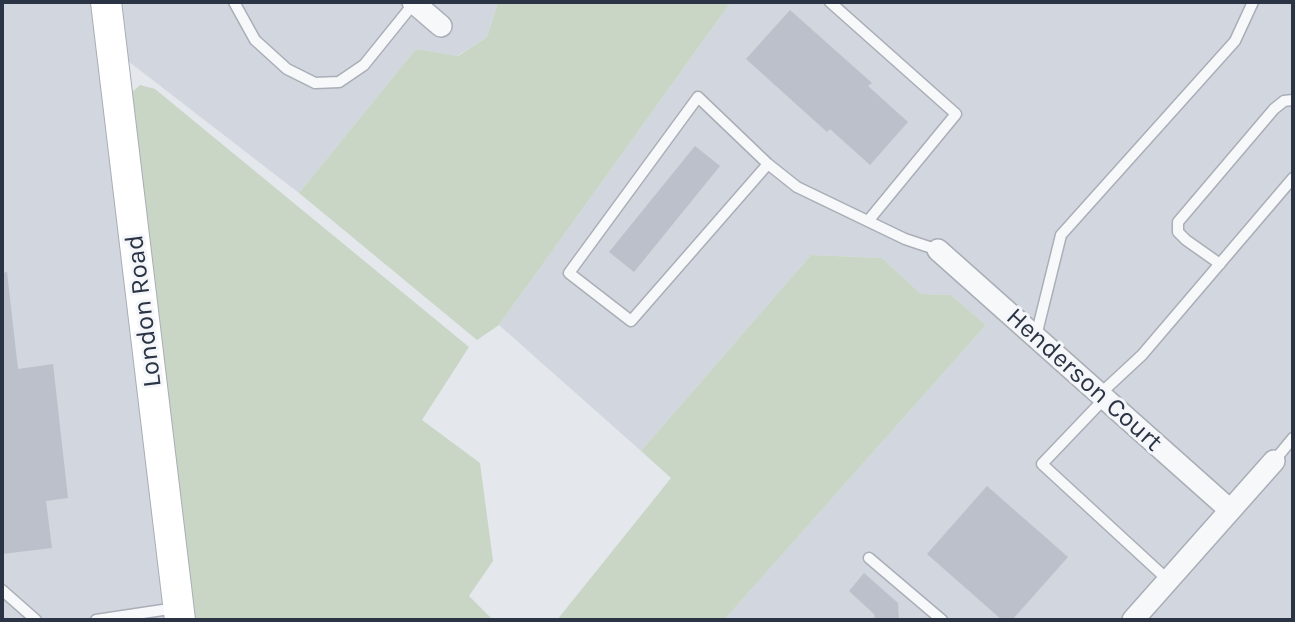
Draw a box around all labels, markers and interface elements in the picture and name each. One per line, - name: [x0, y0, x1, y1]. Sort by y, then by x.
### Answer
- street label: London Road: [119, 233, 169, 389]
- street label: Henderson Court: [999, 302, 1169, 458]

